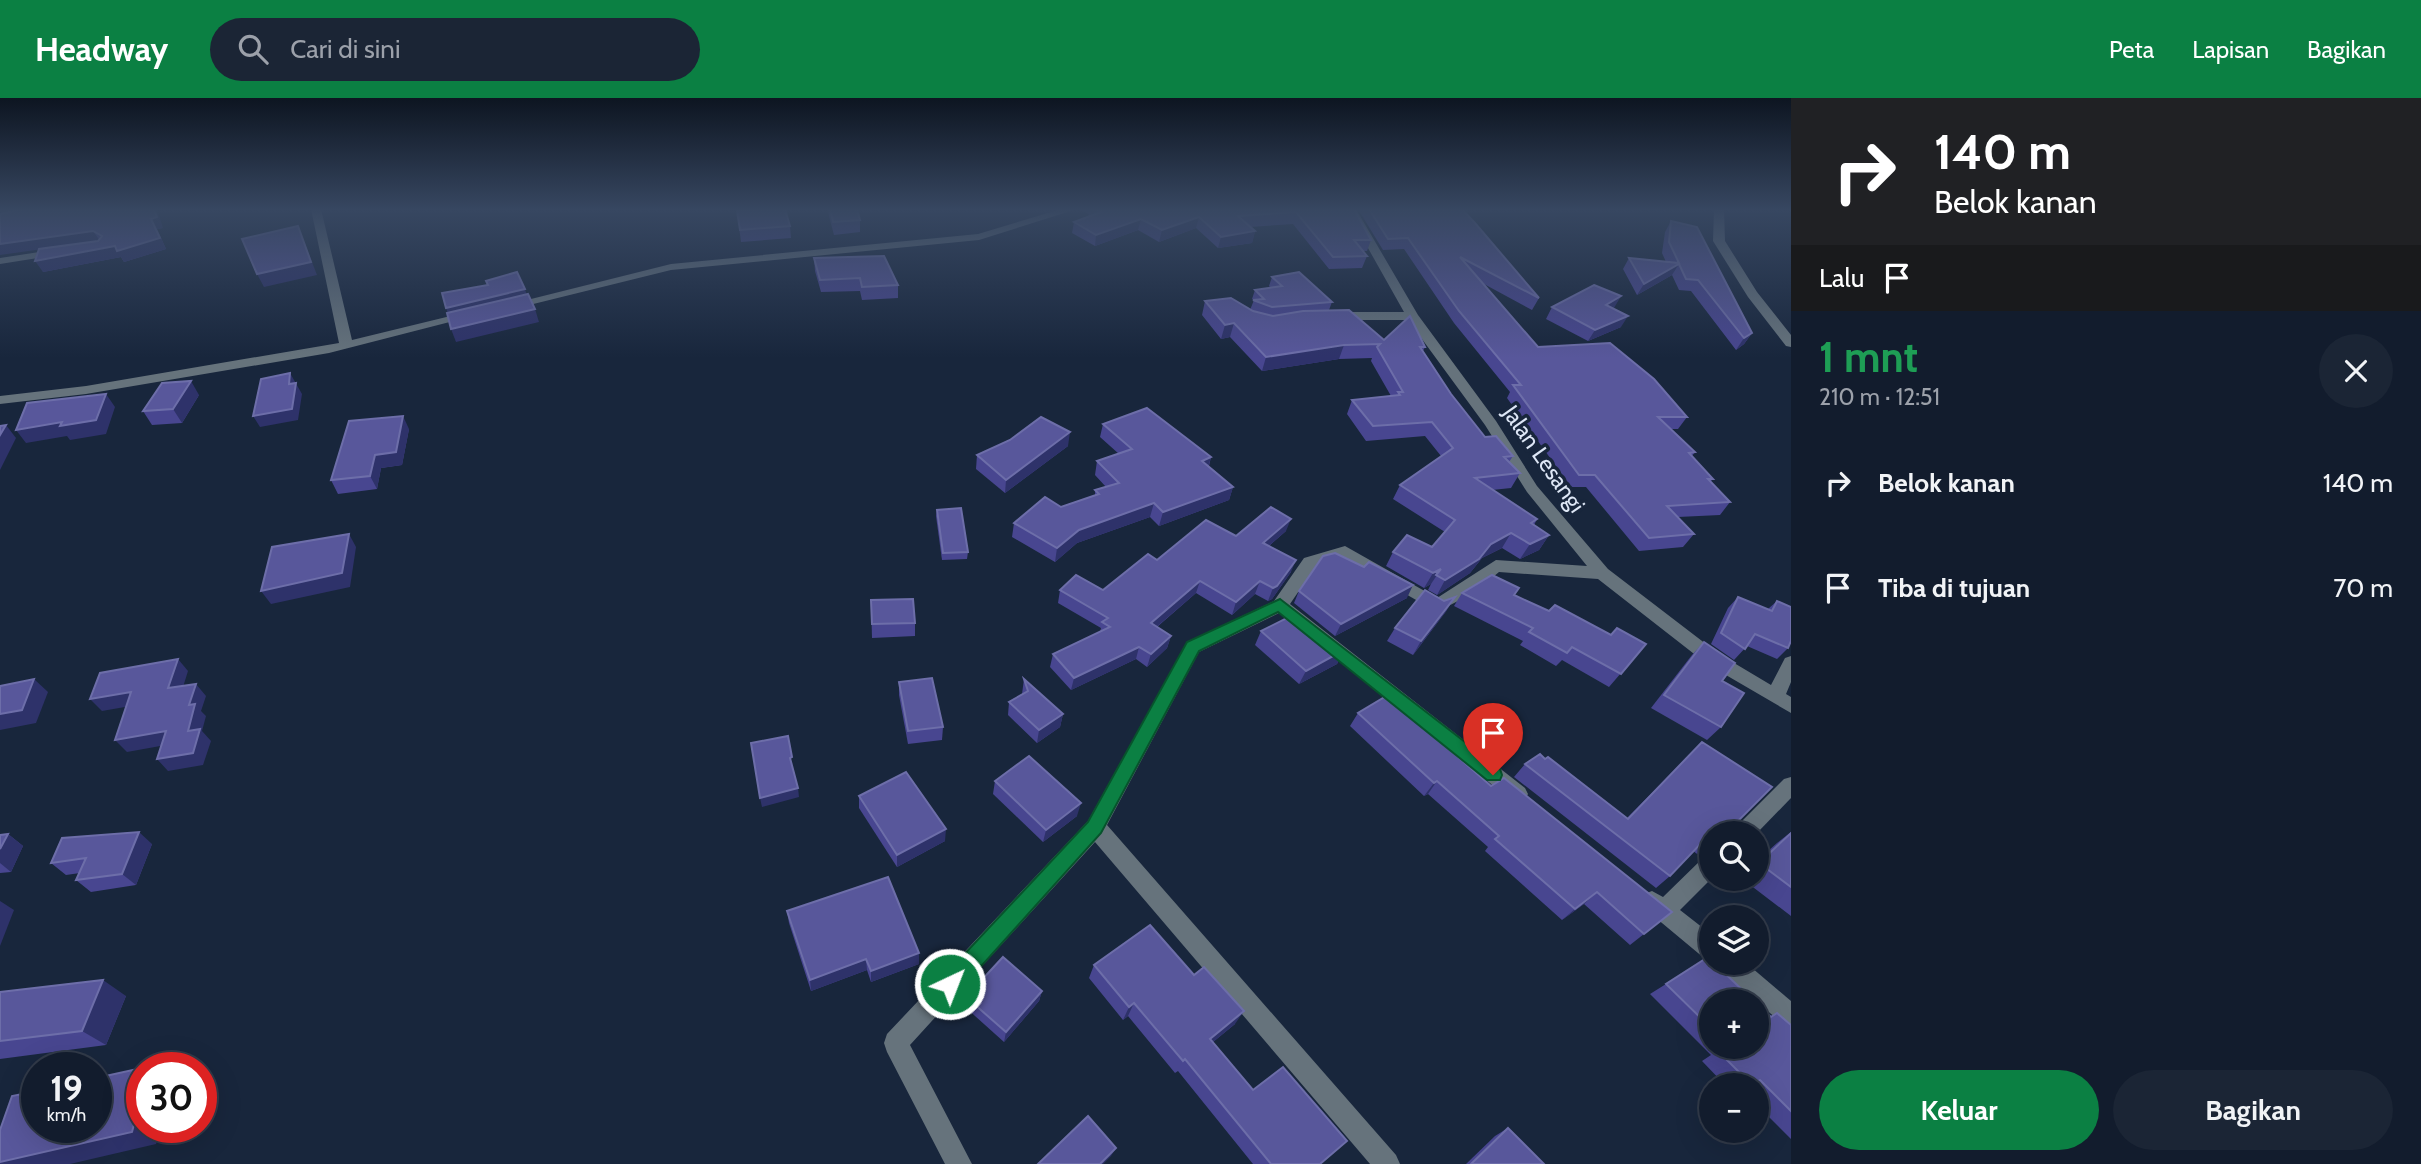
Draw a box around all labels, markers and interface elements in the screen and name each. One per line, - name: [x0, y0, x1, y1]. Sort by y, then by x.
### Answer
- search box: [210, 18, 700, 81]
- text: Headway: [35, 29, 168, 69]
- icon: search: [234, 30, 272, 68]
- text: Cari di sini: [290, 33, 400, 65]
- text: Peta: [2109, 35, 2154, 64]
- text: Lapisan: [2192, 35, 2269, 64]
- text: Bagikan: [2307, 35, 2386, 64]
- text: 140 m: [1934, 122, 2071, 181]
- icon: right: [1819, 126, 1910, 217]
- text: Belok kanan: [1934, 182, 2097, 221]
- icon: arrive: [1878, 259, 1916, 297]
- text: Lalu: [1819, 262, 1864, 294]
- text: 1 mnt: [1819, 331, 1918, 383]
- button: close: [2319, 334, 2393, 408]
- text: 210 m · 12:51: [1819, 383, 1940, 411]
- street label: Jalan Lesangi: [1496, 399, 1591, 518]
- icon: right: [1819, 464, 1857, 502]
- text: Belok kanan: [1878, 467, 2015, 499]
- text: 140 m: [2323, 467, 2393, 499]
- icon: arrive: [1819, 569, 1857, 607]
- text: Tiba di tujuan: [1878, 572, 2030, 604]
- text: 70 m: [2333, 572, 2393, 604]
- pin: [1463, 703, 1523, 775]
- icon: arrive: [1474, 714, 1512, 752]
- map controls: [1699, 821, 1769, 1143]
- button: search: [1699, 821, 1769, 891]
- button: layers: [1699, 905, 1769, 975]
- position arrow: [913, 947, 987, 1021]
- button: +: [1699, 989, 1769, 1059]
- speed limit sign: 30: [126, 1052, 217, 1143]
- text: 19: [50, 1067, 83, 1110]
- button: Keluar: [1819, 1070, 2099, 1150]
- button: Bagikan: [2113, 1070, 2393, 1150]
- button: −: [1699, 1073, 1769, 1143]
- text: km/h: [47, 1104, 86, 1126]

